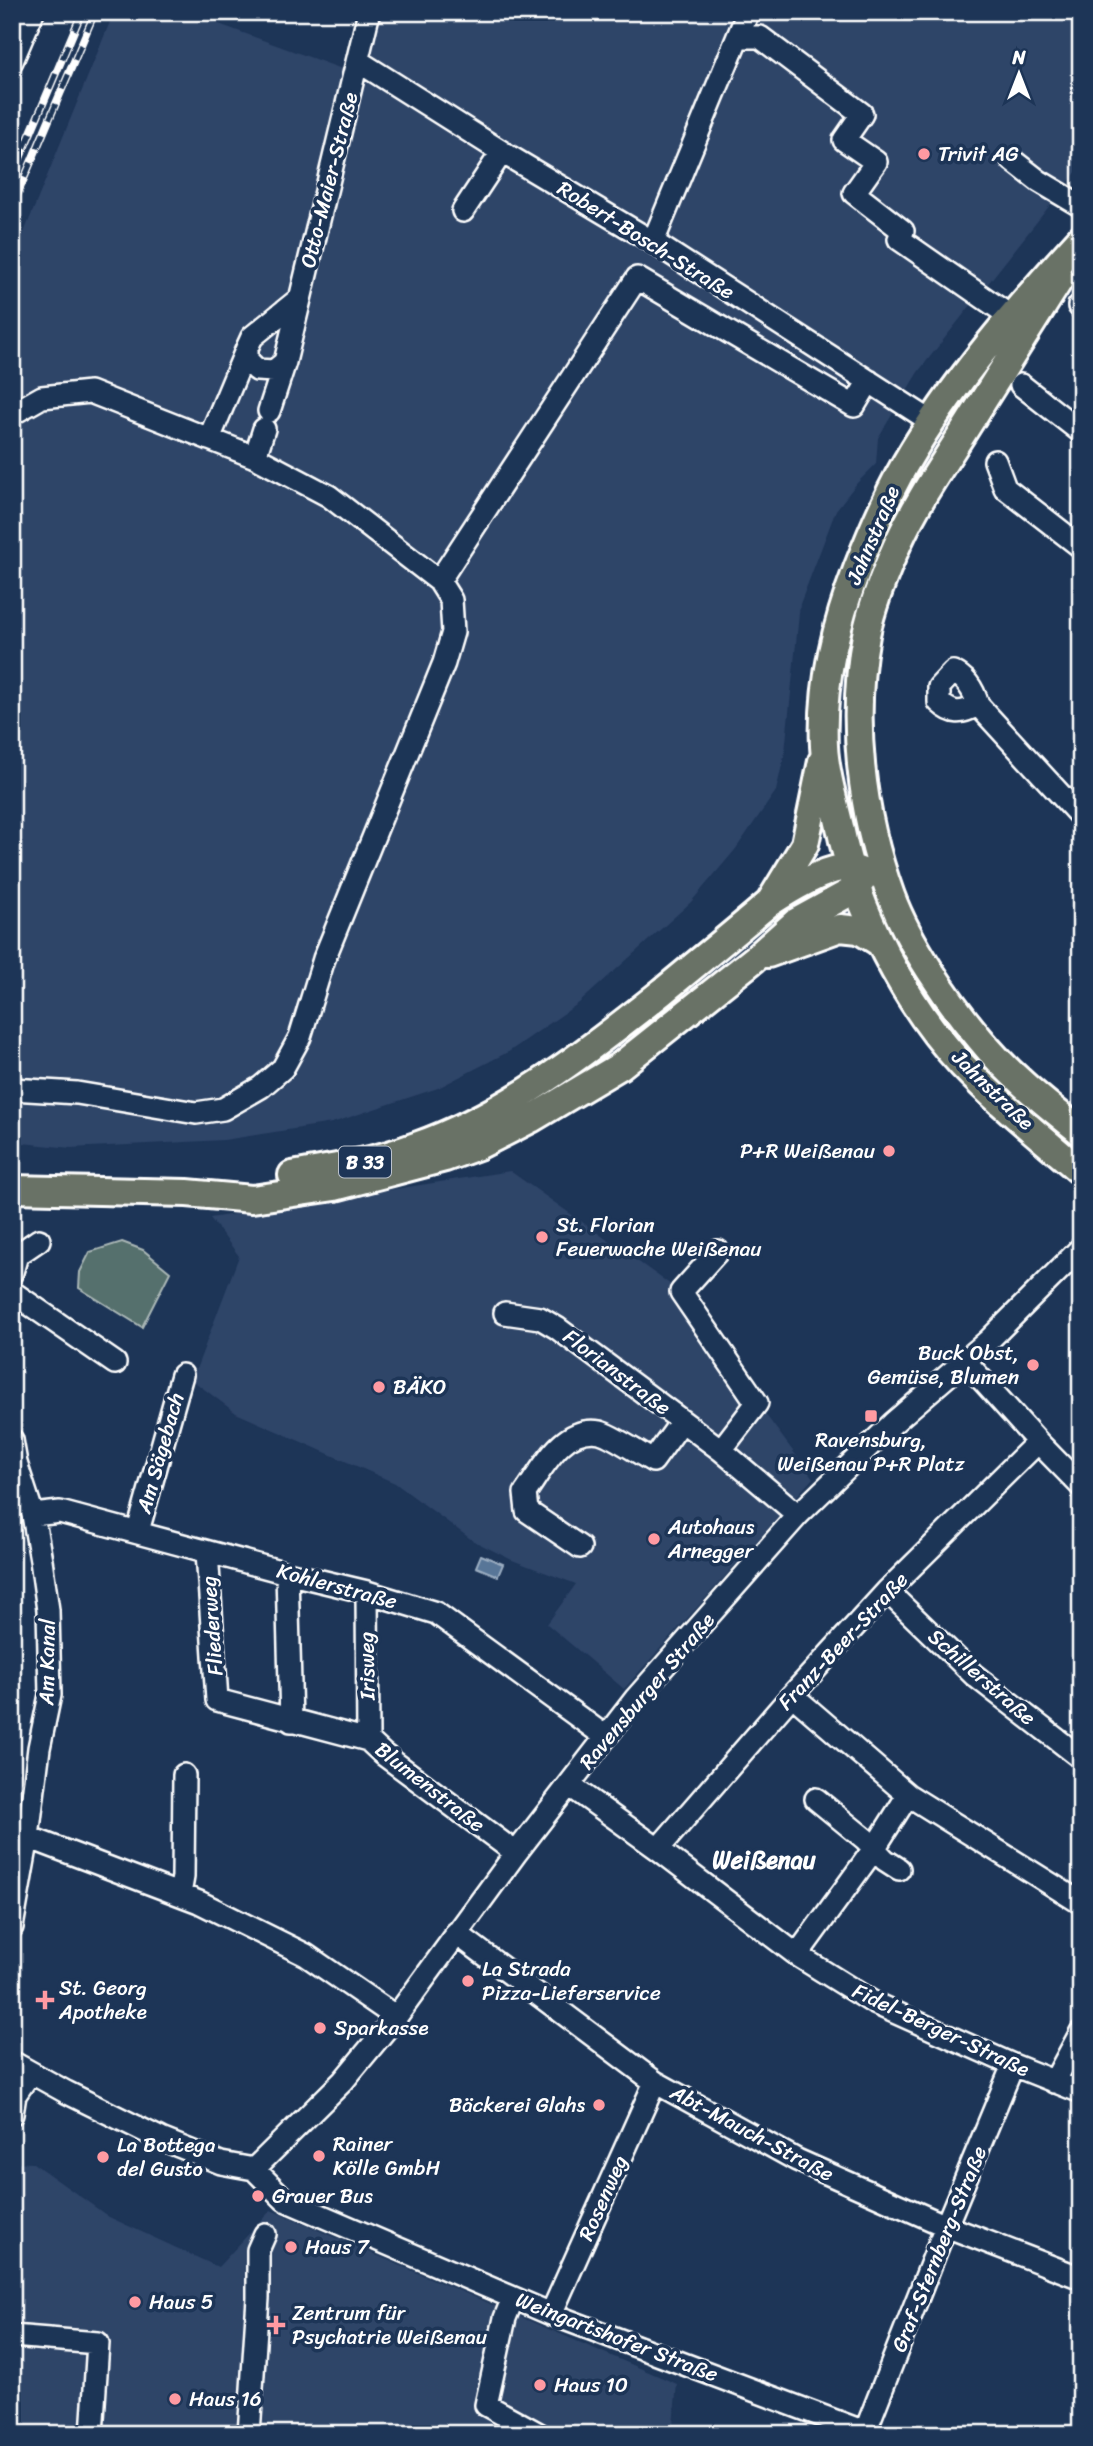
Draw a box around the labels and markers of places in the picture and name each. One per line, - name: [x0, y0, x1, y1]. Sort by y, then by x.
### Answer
- place label: Trivit AG: [938, 135, 1019, 173]
- marker: Trivit AG: [916, 146, 932, 162]
- place label: P+R Weißenau: [740, 1132, 876, 1170]
- marker: P+R Weißenau: [881, 1143, 897, 1159]
- place label: St. Florian Feuerwache Weißenau: [556, 1206, 762, 1268]
- marker: St. Florian Feuerwache Weißenau: [534, 1229, 550, 1245]
- place label: Buck Obst, Gemüse, Blumen: [867, 1334, 1019, 1396]
- marker: Buck Obst, Gemüse, Blumen: [1025, 1357, 1041, 1373]
- place label: BÄKO: [393, 1368, 446, 1406]
- marker: BÄKO: [371, 1379, 387, 1395]
- marker: Ravensburg, Weißenau P+R Platz: [863, 1408, 879, 1424]
- place label: Ravensburg, Weißenau P+R Platz: [777, 1421, 965, 1483]
- place label: Autohaus Arnegger: [667, 1508, 755, 1570]
- marker: Autohaus Arnegger: [646, 1531, 662, 1547]
- place label: La Strada Pizza-Lieferservice: [482, 1950, 661, 2012]
- place label: St. Georg Apotheke: [58, 1969, 147, 2031]
- marker: La Strada Pizza-Lieferservice: [460, 1973, 476, 1989]
- marker: St. Georg Apotheke: [37, 1992, 53, 2008]
- place label: Sparkasse: [334, 2009, 429, 2047]
- marker: Sparkasse: [312, 2020, 328, 2036]
- place label: Bäckerei Glahs: [449, 2086, 585, 2124]
- marker: Bäckerei Glahs: [591, 2097, 607, 2113]
- place label: Rainer Kölle GmbH: [333, 2125, 440, 2187]
- place label: La Bottega del Gusto: [117, 2126, 216, 2188]
- marker: Rainer Kölle GmbH: [311, 2148, 327, 2164]
- marker: La Bottega del Gusto: [95, 2149, 111, 2165]
- place label: Grauer Bus: [272, 2177, 373, 2215]
- marker: Grauer Bus: [250, 2188, 266, 2204]
- place label: Haus 7: [305, 2228, 371, 2266]
- marker: Haus 7: [283, 2239, 299, 2255]
- place label: Haus 5: [149, 2283, 214, 2321]
- marker: Haus 5: [127, 2294, 143, 2310]
- place label: Zentrum für Psychatrie Weißenau: [292, 2294, 488, 2356]
- marker: Zentrum für Psychatrie Weißenau: [266, 2315, 286, 2335]
- place label: Haus 10: [554, 2366, 628, 2404]
- marker: Haus 10: [532, 2377, 548, 2393]
- place label: Haus 16: [189, 2380, 262, 2418]
- marker: Haus 16: [167, 2391, 183, 2407]

